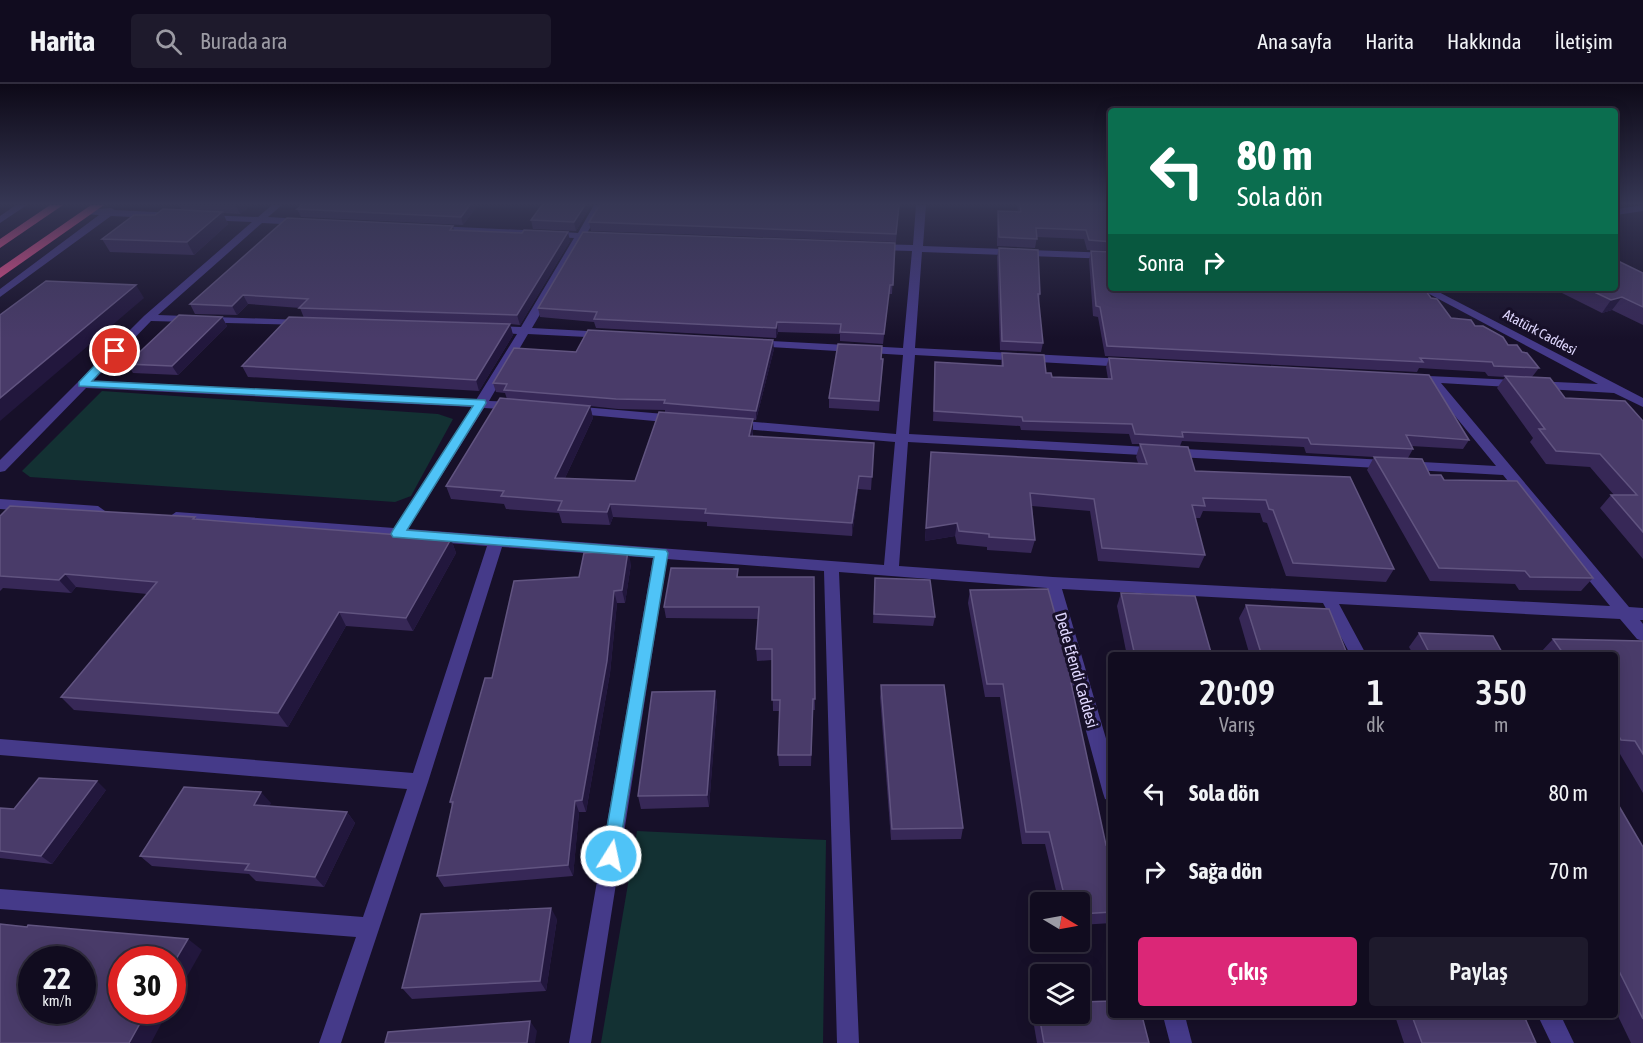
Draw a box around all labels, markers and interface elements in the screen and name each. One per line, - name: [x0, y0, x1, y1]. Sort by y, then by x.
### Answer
- search box: [131, 14, 551, 68]
- text: Harita: [30, 25, 95, 57]
- icon: search: [152, 25, 185, 58]
- text: Burada ara: [200, 28, 288, 54]
- text: Ana sayfa: [1258, 29, 1332, 53]
- text: Harita: [1365, 29, 1414, 53]
- text: Hakkında: [1447, 29, 1522, 53]
- text: İletişim: [1555, 29, 1613, 53]
- text: 80 m: [1237, 131, 1312, 179]
- icon: left: [1138, 132, 1216, 210]
- text: Sola dön: [1237, 181, 1323, 212]
- icon: right: [1197, 246, 1230, 279]
- text: Sonra: [1138, 250, 1185, 276]
- street label: Atatürk Caddesi: [1500, 306, 1580, 358]
- pin: [89, 325, 140, 376]
- icon: arrive: [98, 334, 131, 367]
- street label: Dede Efendi Caddesi: [1052, 610, 1102, 730]
- text: 20:09: [1199, 671, 1275, 713]
- text: 1: [1367, 671, 1384, 713]
- text: 350: [1476, 671, 1527, 713]
- text: Varış: [1219, 713, 1255, 736]
- text: dk: [1366, 713, 1385, 736]
- text: m: [1494, 713, 1508, 736]
- icon: left: [1138, 777, 1171, 810]
- text: Sola dön: [1189, 780, 1259, 806]
- text: 80 m: [1548, 780, 1588, 806]
- position arrow: [579, 824, 643, 888]
- icon: right: [1138, 855, 1171, 888]
- text: Sağa dön: [1189, 858, 1262, 884]
- text: 70 m: [1548, 858, 1588, 884]
- north arrow: [1030, 892, 1090, 952]
- map controls: [1030, 892, 1090, 1024]
- button: Çıkış: [1138, 937, 1357, 1006]
- button: Paylaş: [1369, 937, 1588, 1006]
- speed limit sign: 30: [108, 946, 186, 1024]
- text: 22: [43, 961, 71, 995]
- button: layers: [1030, 964, 1090, 1024]
- text: km/h: [42, 992, 72, 1009]

